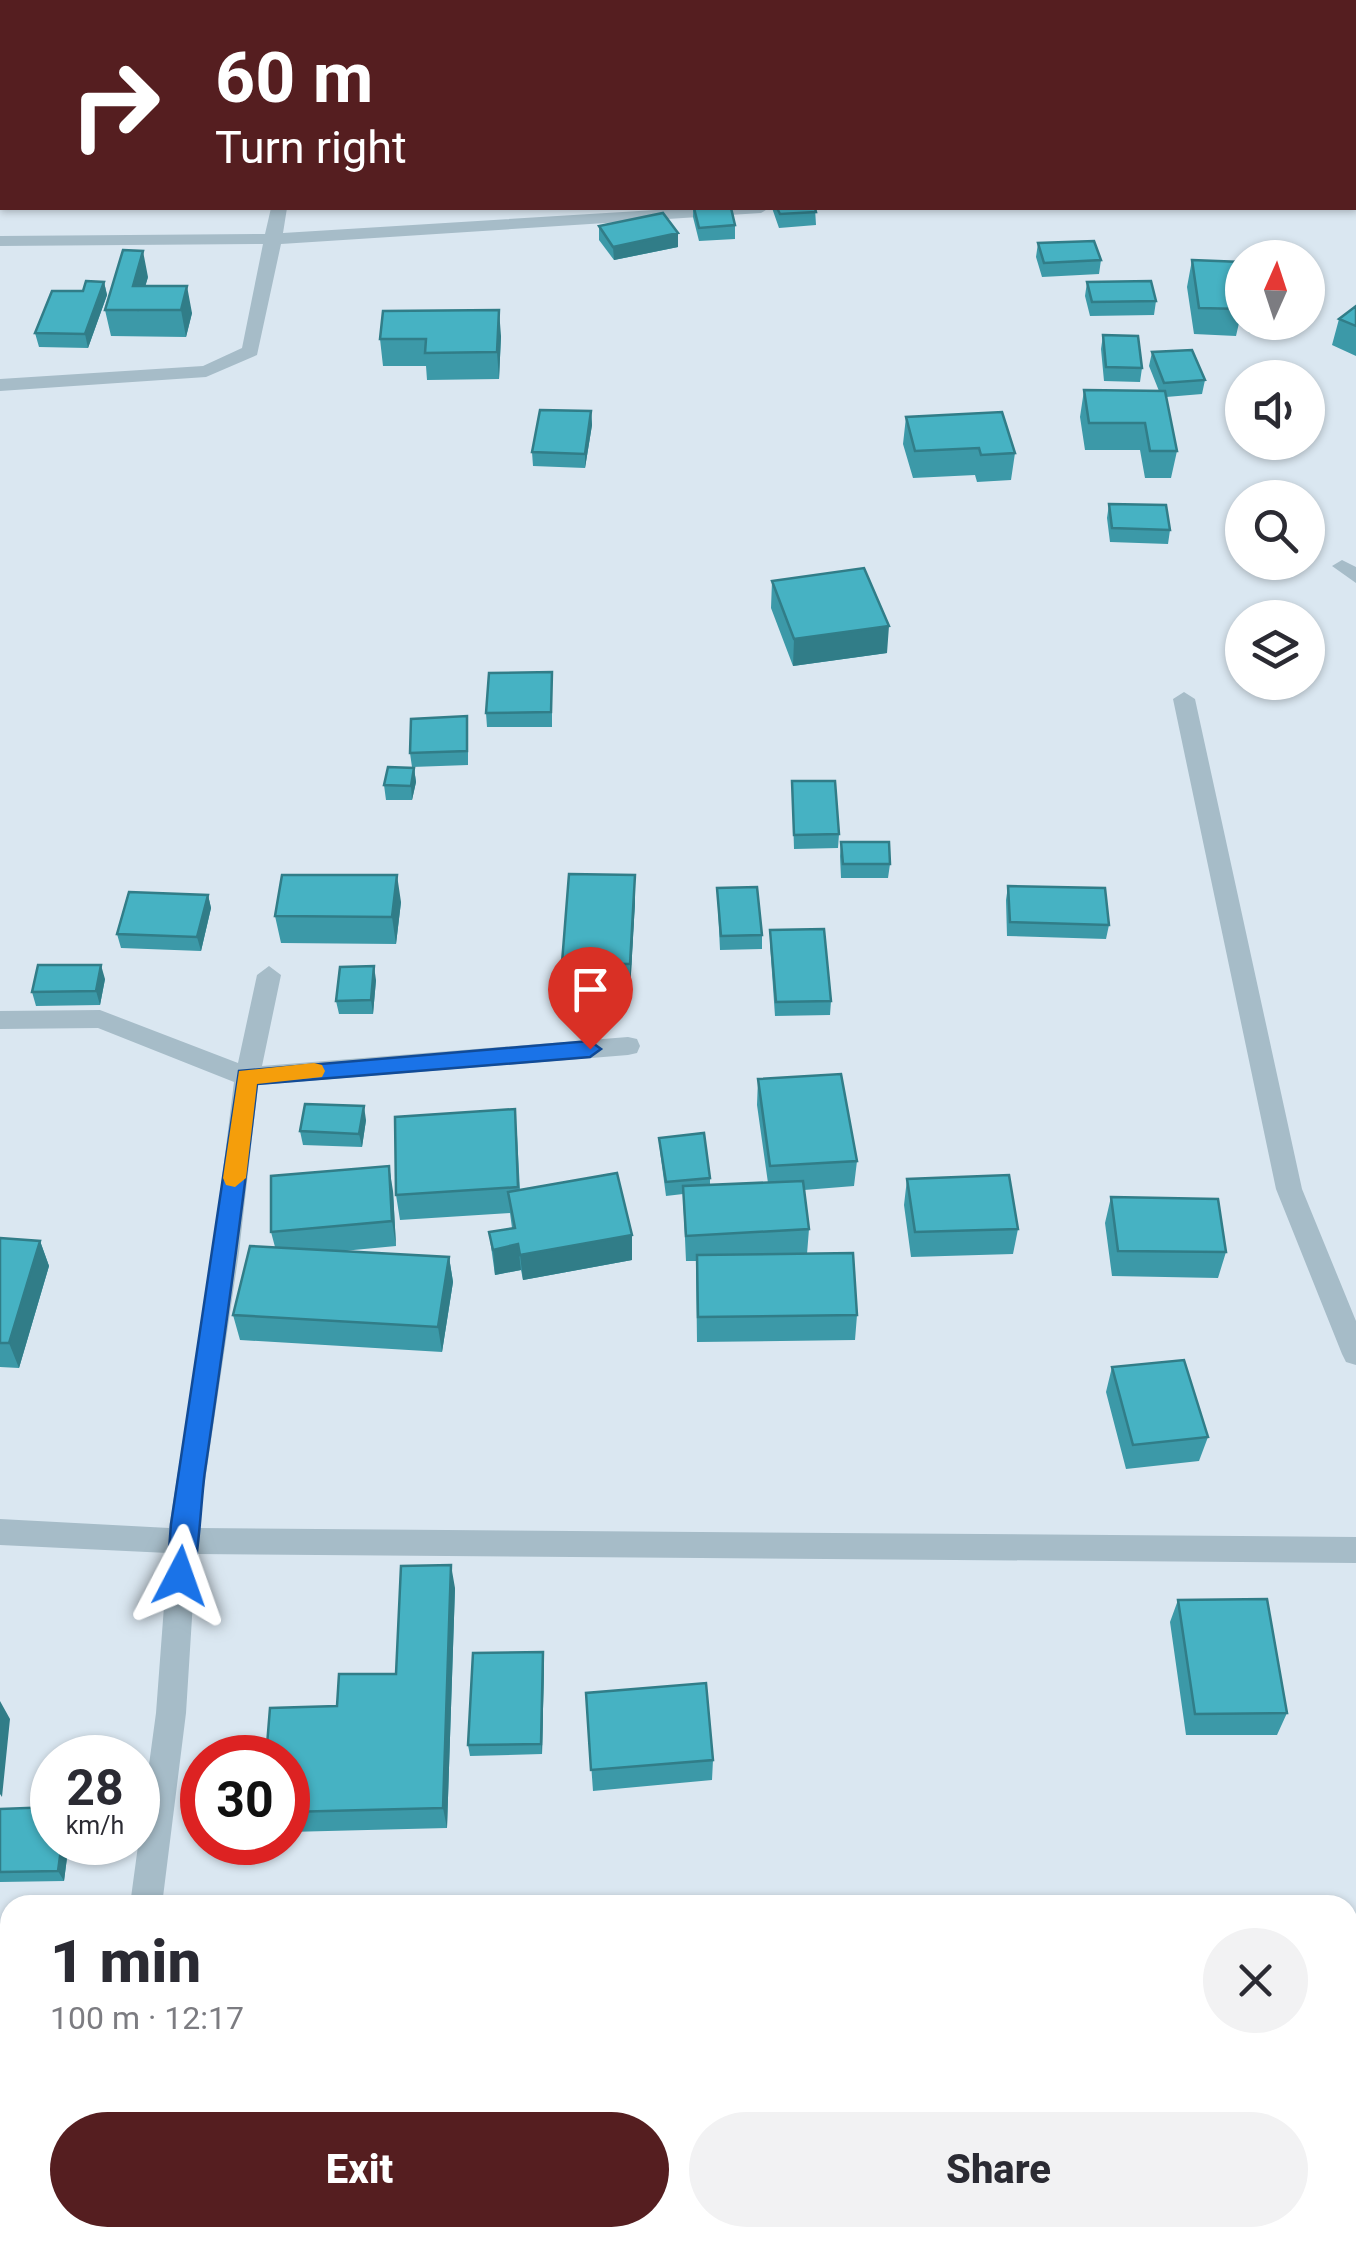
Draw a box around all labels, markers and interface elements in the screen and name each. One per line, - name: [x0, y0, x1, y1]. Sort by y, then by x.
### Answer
- text: 60 m: [215, 37, 373, 119]
- icon: right: [50, 40, 180, 170]
- text: Turn right: [215, 121, 407, 174]
- north arrow: [1225, 240, 1325, 340]
- map controls: [1225, 240, 1325, 700]
- button: sound: [1225, 360, 1325, 460]
- button: search: [1225, 480, 1325, 580]
- button: layers: [1225, 600, 1325, 700]
- pin: [548, 947, 633, 1050]
- icon: arrive: [563, 962, 618, 1017]
- position arrow: [128, 1524, 232, 1628]
- speed limit sign: 30: [180, 1735, 310, 1865]
- text: 28: [66, 1759, 124, 1817]
- text: km/h: [66, 1811, 124, 1840]
- text: 1 min: [50, 1926, 201, 1997]
- button: close: [1203, 1928, 1308, 2033]
- text: 100 m · 12:17: [50, 1999, 244, 2037]
- button: Exit: [50, 2112, 669, 2227]
- button: Share: [689, 2112, 1308, 2227]

